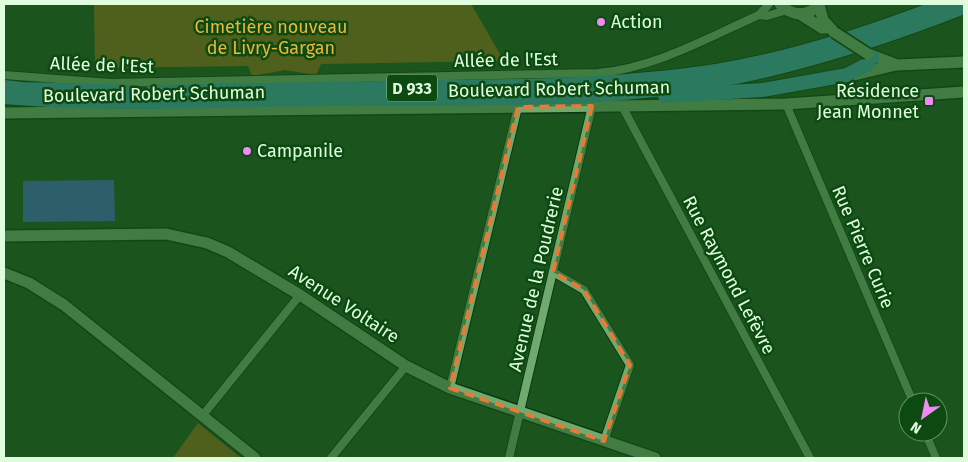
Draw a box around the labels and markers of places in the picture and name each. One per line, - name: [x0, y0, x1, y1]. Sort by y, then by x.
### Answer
- place label: Action: [611, 11, 663, 33]
- marker: Action: [595, 16, 607, 28]
- place label: Résidence Jean Monnet: [817, 80, 919, 123]
- marker: Résidence Jean Monnet: [923, 95, 935, 107]
- place label: Campanile: [257, 140, 343, 162]
- marker: Campanile: [241, 145, 253, 157]

